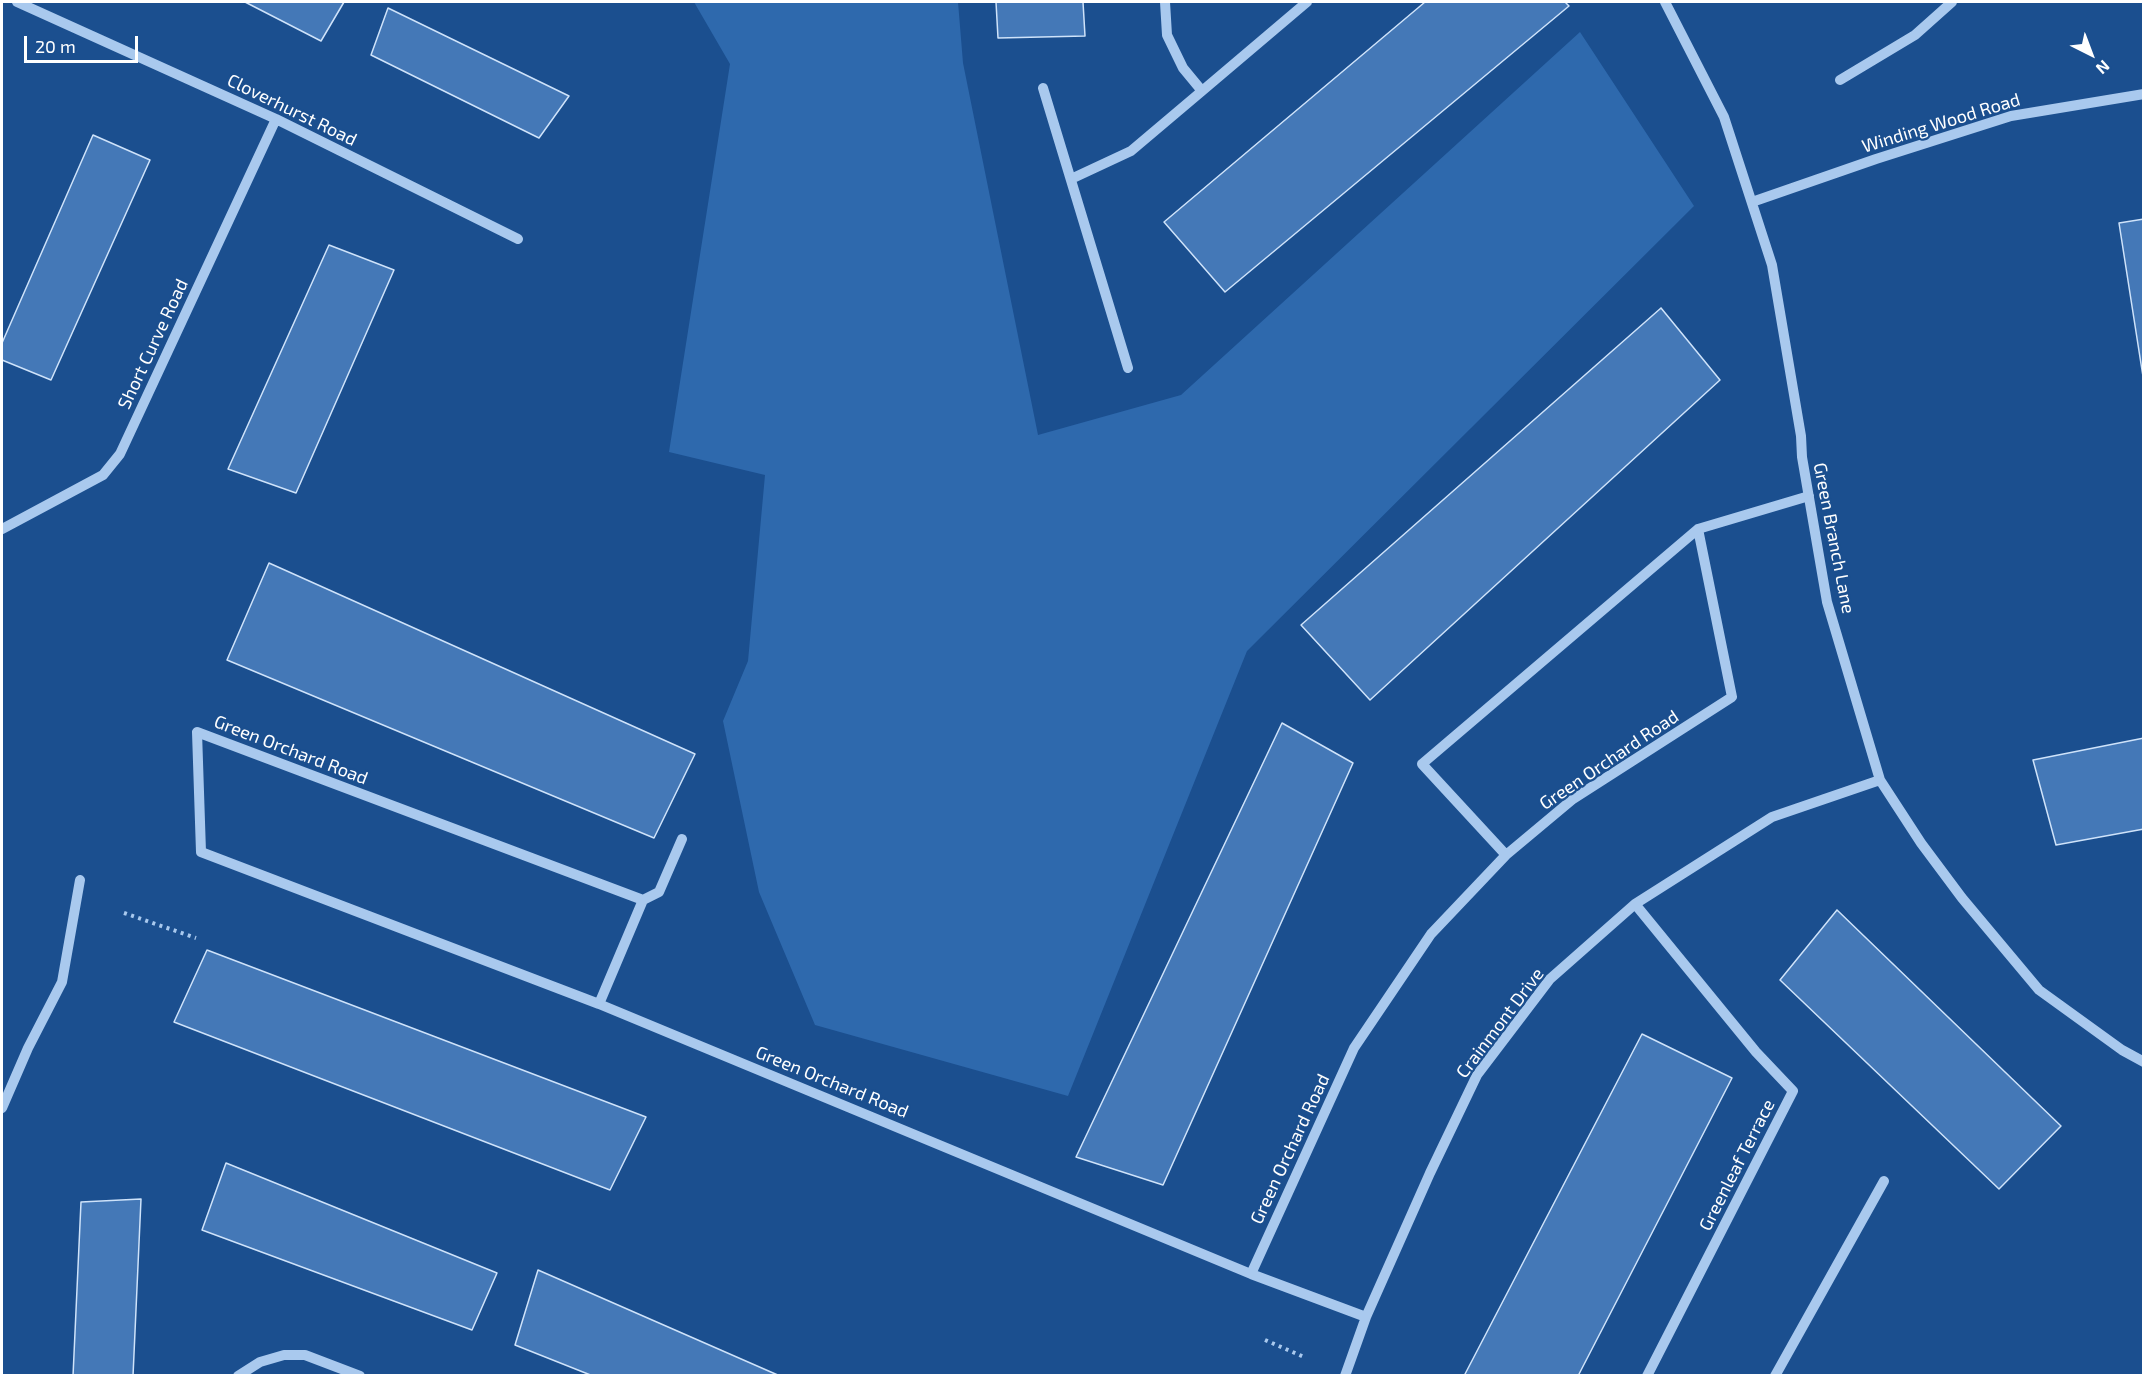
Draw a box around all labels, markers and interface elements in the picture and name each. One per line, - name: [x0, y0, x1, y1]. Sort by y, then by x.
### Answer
- scale bar: [27, 24, 141, 62]
- north arrow: [2061, 24, 2121, 84]
- text: 20 m: [35, 35, 76, 57]
- text: N: [2093, 57, 2114, 79]
- street label: Cloverhurst Road: [224, 69, 360, 151]
- street label: Winding Wood Road: [1859, 89, 2023, 157]
- street label: Short Curve Road: [113, 275, 193, 413]
- street label: Green Branch Lane: [1809, 461, 1859, 615]
- street label: Green Orchard Road: [1535, 705, 1683, 815]
- street label: Green Orchard Road: [211, 711, 371, 789]
- street label: Crainmont Drive: [1452, 964, 1548, 1082]
- street label: Green Orchard Road: [752, 1041, 912, 1123]
- street label: Green Orchard Road: [1246, 1071, 1334, 1227]
- street label: Greenleaf Terrace: [1695, 1096, 1779, 1234]

